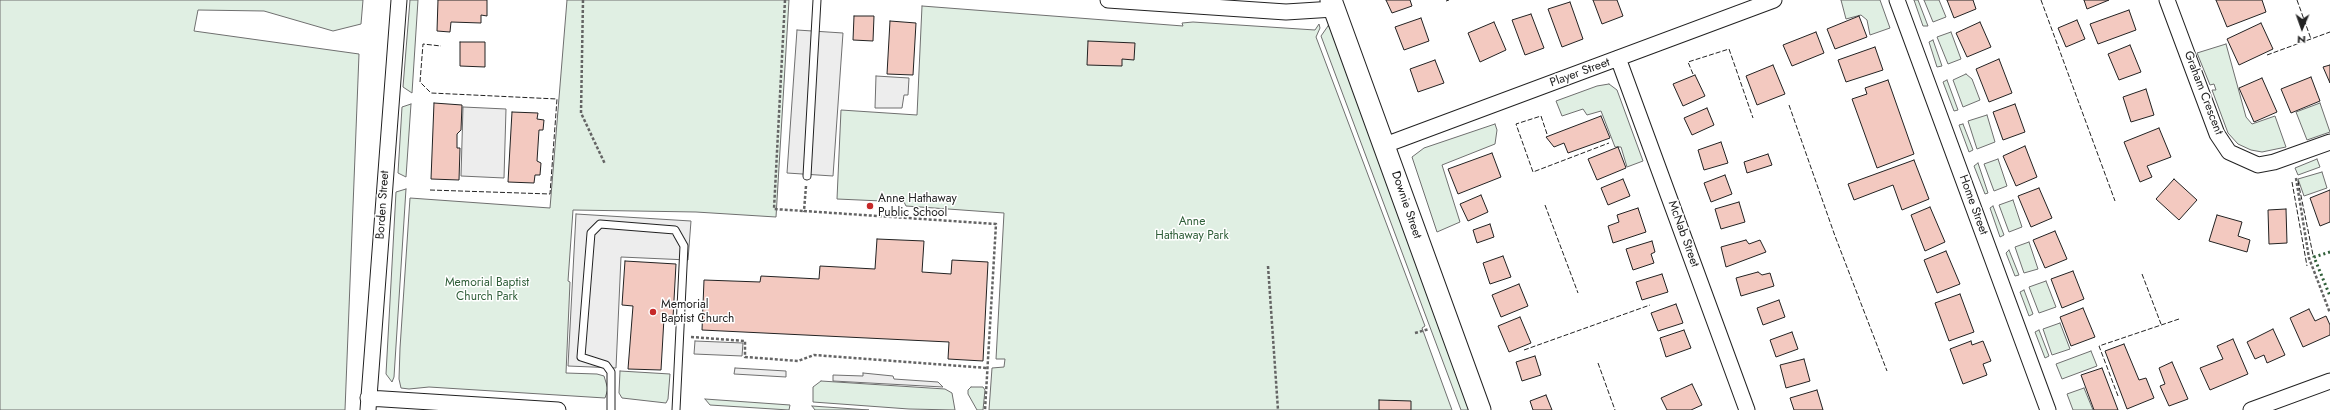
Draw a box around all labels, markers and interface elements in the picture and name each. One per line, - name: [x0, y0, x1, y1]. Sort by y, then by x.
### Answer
- north arrow: [2282, 8, 2322, 48]
- text: N: [2297, 32, 2306, 48]
- street label: Graham Crescent: [2180, 49, 2226, 137]
- street label: Player Street: [1548, 56, 1612, 90]
- street label: Downie Street: [1388, 169, 1424, 241]
- street label: Borden Street: [373, 170, 393, 240]
- street label: Home Street: [1955, 173, 1991, 237]
- place label: Anne Hathaway Public School: [878, 192, 957, 220]
- street label: McNab Street: [1664, 199, 1702, 269]
- marker: Anne Hathaway Public School: [865, 201, 875, 211]
- park label: Anne Hathaway Park: [1155, 215, 1229, 243]
- park label: Memorial Baptist Church Park: [445, 276, 529, 304]
- place label: Memorial Baptist Church: [661, 298, 734, 326]
- marker: Memorial Baptist Church: [648, 307, 658, 317]

